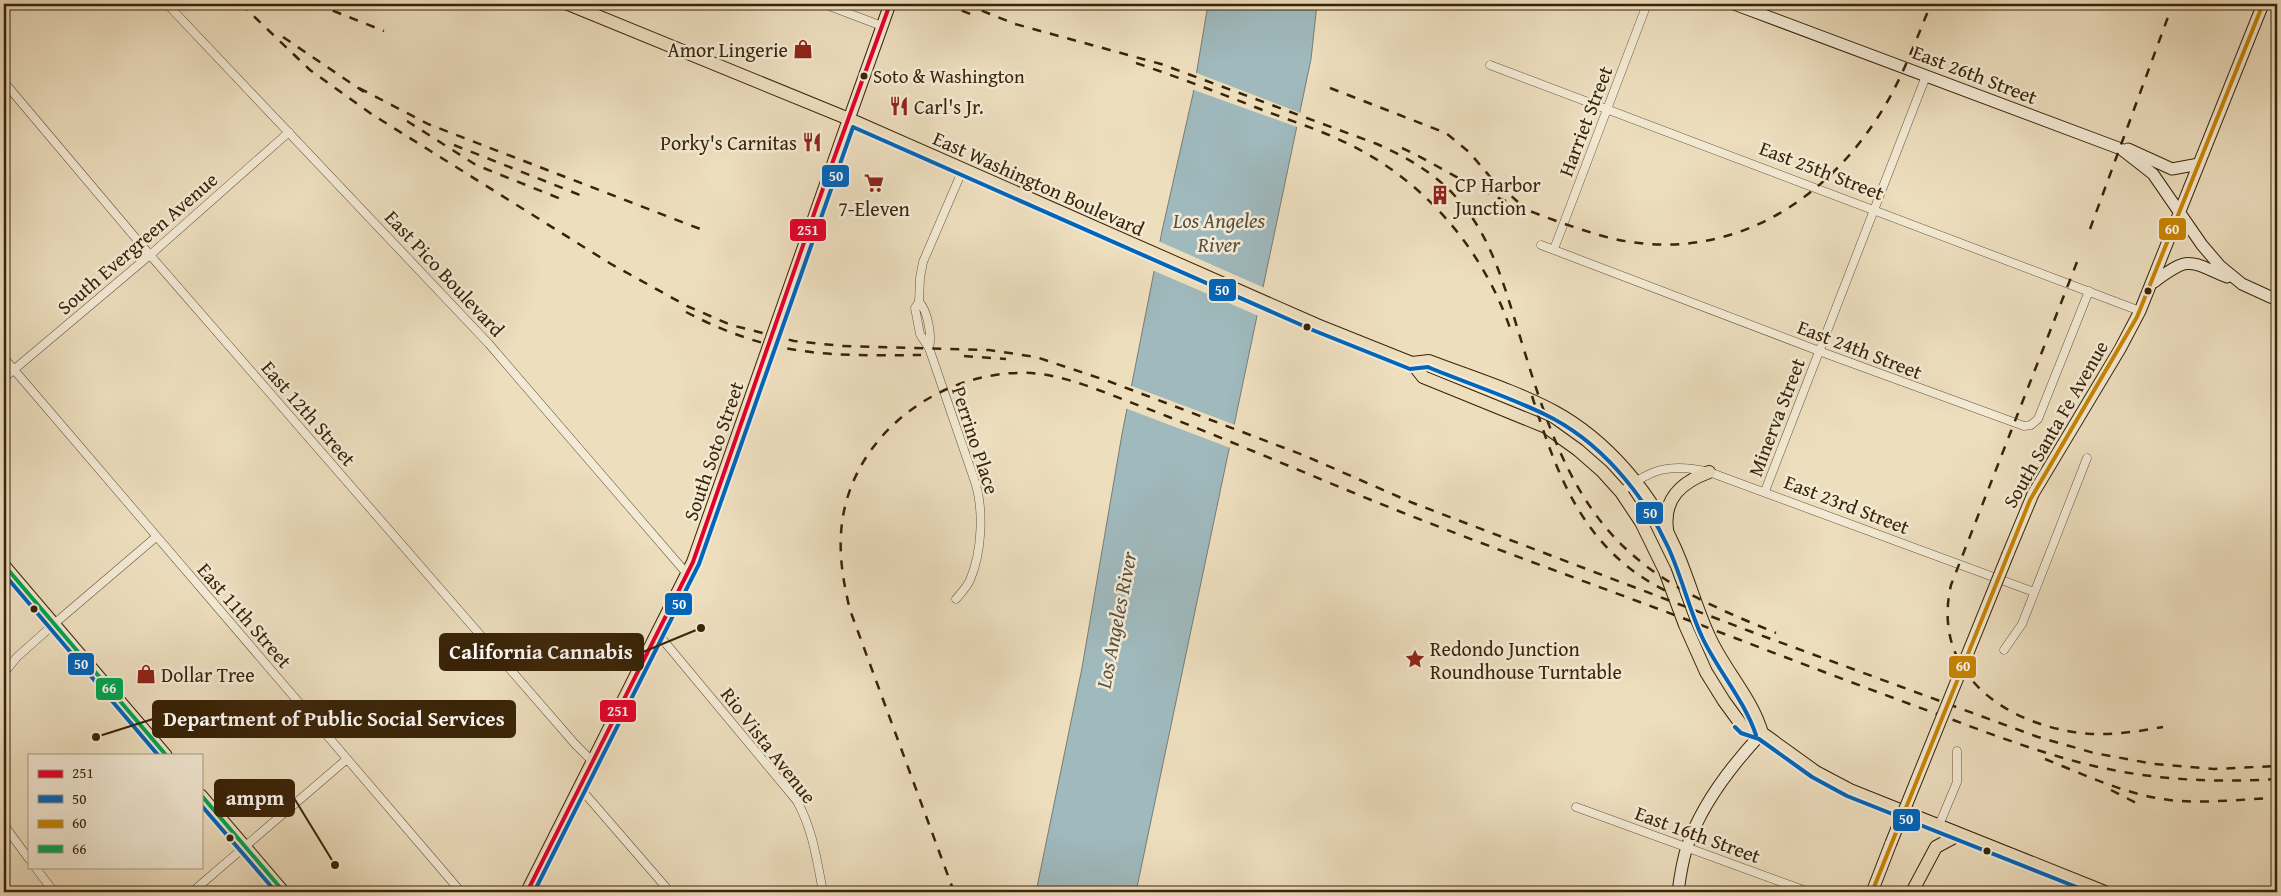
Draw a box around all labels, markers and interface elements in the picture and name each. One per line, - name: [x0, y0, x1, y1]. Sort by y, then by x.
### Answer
- place label: Amor Lingerie: [668, 35, 788, 64]
- street label: East 26th Street: [1908, 37, 2042, 111]
- shop icon: Amor Lingerie: [792, 38, 814, 60]
- place label: Soto & Washington: [873, 62, 1025, 90]
- street label: Harriet Street: [1551, 62, 1619, 180]
- marker: Soto & Washington: [859, 71, 869, 81]
- place label: Carl's Jr.: [914, 92, 984, 121]
- restaurant icon: Carl's Jr.: [888, 95, 910, 117]
- street label: East Washington Boulevard: [929, 123, 1150, 243]
- place label: Porky's Carnitas: [660, 128, 797, 157]
- restaurant icon: Porky's Carnitas: [801, 131, 823, 153]
- street label: East 25th Street: [1755, 133, 1889, 207]
- line badge: 50: [821, 164, 850, 188]
- street label: South Evergreen Avenue: [50, 165, 224, 321]
- text: 50: [829, 166, 843, 186]
- place label: CP Harbor Junction: [1452, 170, 1541, 222]
- supermarket icon: 7-Eleven: [863, 172, 885, 194]
- building icon: CP Harbor Junction: [1429, 184, 1451, 206]
- place label: 7-Eleven: [838, 194, 910, 223]
- street label: East Pico Boulevard: [378, 203, 512, 343]
- water label: Los Angeles River: [1172, 205, 1266, 260]
- line badge: 60: [2158, 217, 2187, 241]
- line badge: 251: [789, 218, 827, 242]
- text: 60: [2165, 219, 2179, 239]
- text: 251: [797, 220, 819, 240]
- line badge: 50: [1208, 278, 1237, 302]
- text: 50: [1215, 280, 1229, 300]
- unlabelled marker: [2143, 286, 2153, 296]
- street label: East 24th Street: [1793, 312, 1927, 386]
- unlabelled marker: [1302, 322, 1312, 332]
- street label: South Santa Fe Avenue: [1995, 335, 2115, 513]
- street label: East 12th Street: [255, 354, 363, 472]
- street label: Minerva Street: [1740, 354, 1812, 480]
- street label: South Soto Street: [676, 377, 750, 525]
- street label: Perrino Place: [945, 382, 1007, 498]
- street label: East 23rd Street: [1780, 467, 1914, 541]
- line badge: 50: [1635, 501, 1664, 525]
- text: 50: [1643, 503, 1657, 523]
- water label: Los Angeles River: [1087, 548, 1145, 692]
- street label: East 11th Street: [191, 556, 299, 674]
- line badge: 50: [664, 592, 693, 616]
- text: 50: [672, 594, 686, 614]
- unlabelled marker: [29, 604, 39, 614]
- callout: California Cannabis: [440, 634, 643, 670]
- place label: Redondo Junction Roundhouse Turntable: [1430, 634, 1622, 686]
- text: California Cannabis: [449, 636, 633, 667]
- place icon: Redondo Junction Roundhouse Turntable: [1404, 648, 1426, 670]
- line badge: 50: [67, 652, 95, 676]
- text: 50: [74, 654, 88, 674]
- line badge: 60: [1948, 655, 1977, 679]
- text: 60: [1956, 656, 1970, 676]
- place label: Dollar Tree: [161, 660, 255, 689]
- shop icon: Dollar Tree: [135, 663, 157, 685]
- line badge: 66: [95, 677, 124, 701]
- text: 66: [102, 678, 116, 698]
- street label: Rio Vista Avenue: [714, 681, 824, 809]
- line badge: 251: [599, 699, 637, 723]
- callout: Department of Public Social Services: [153, 701, 515, 737]
- text: 251: [607, 701, 629, 721]
- text: Department of Public Social Services: [163, 703, 505, 734]
- legend: [28, 754, 202, 868]
- text: 251: [72, 762, 94, 783]
- callout: ampm: [215, 780, 294, 816]
- text: ampm: [226, 782, 284, 813]
- text: 50: [72, 788, 86, 809]
- street label: East 16th Street: [1631, 798, 1765, 870]
- line badge: 50: [1892, 808, 1921, 832]
- text: 50: [1899, 809, 1913, 829]
- text: 60: [72, 812, 86, 833]
- unlabelled marker: [225, 833, 235, 843]
- text: 66: [72, 838, 86, 859]
- unlabelled marker: [1982, 846, 1992, 856]

